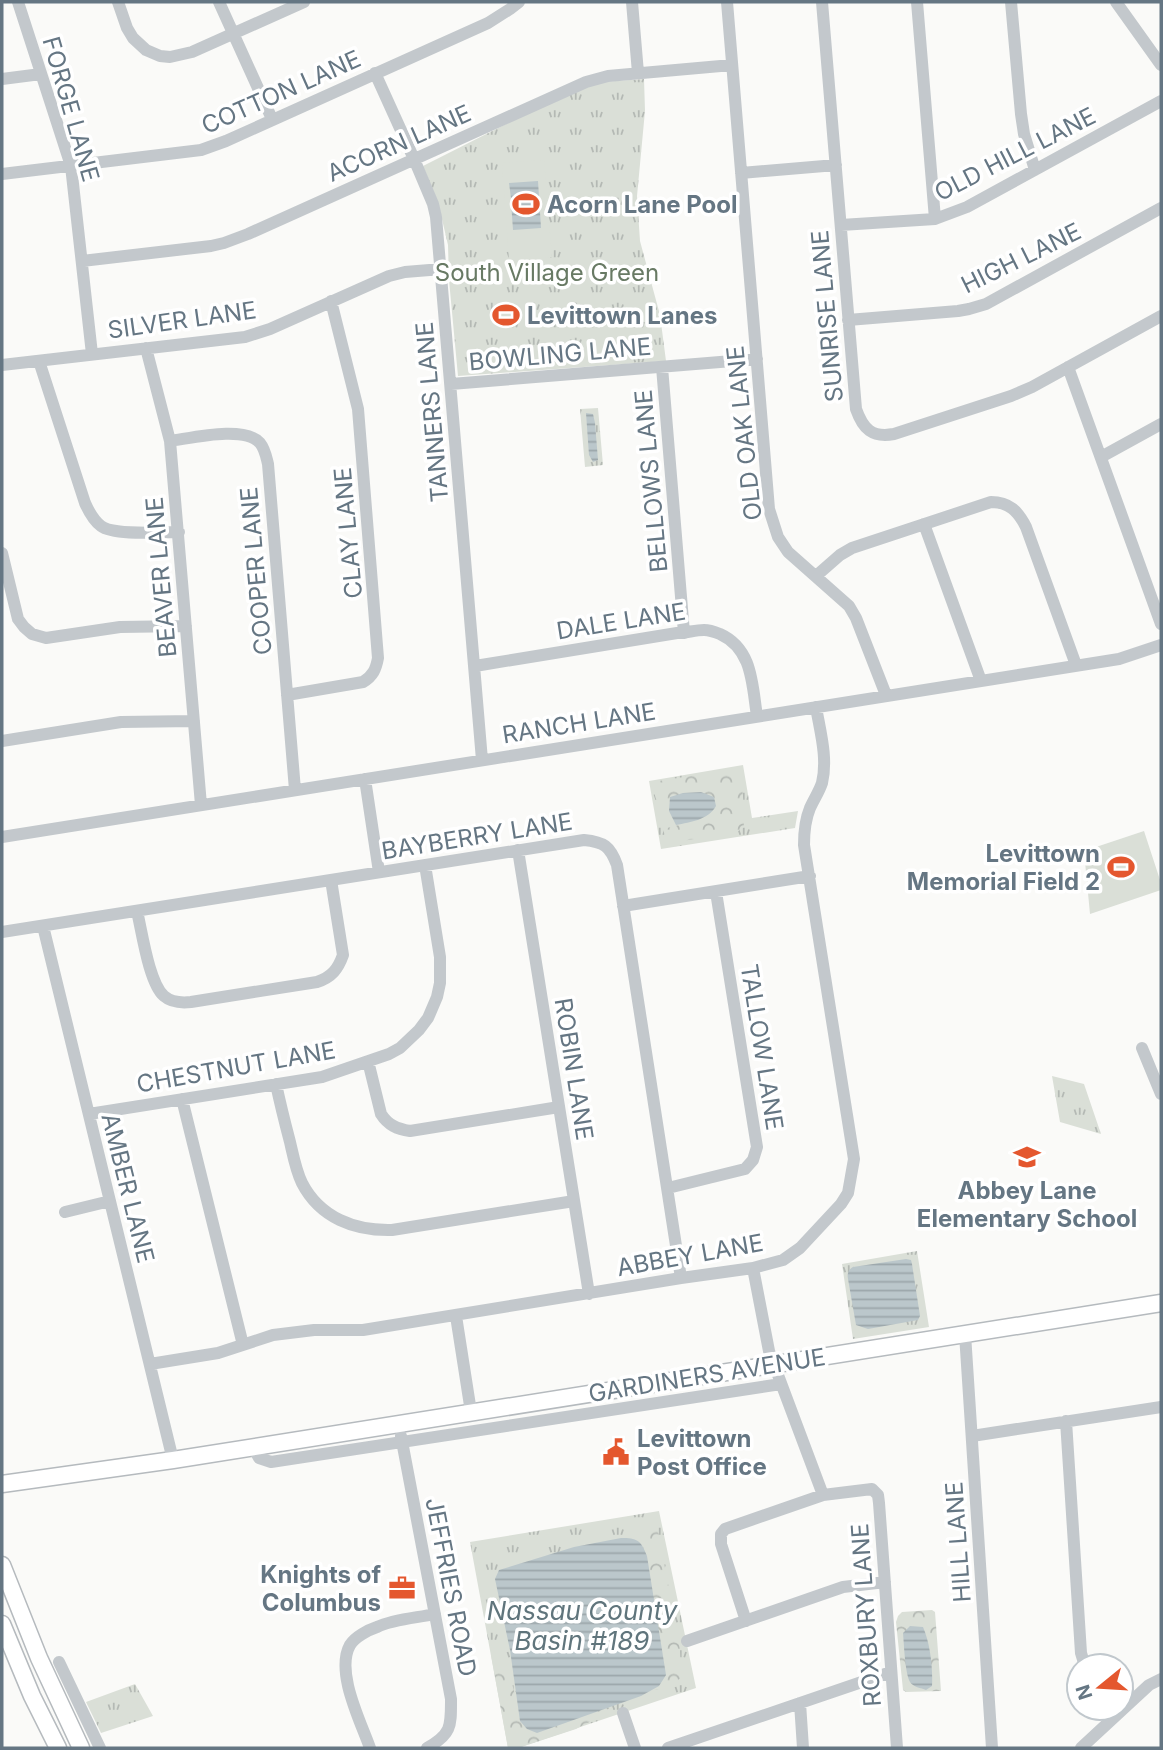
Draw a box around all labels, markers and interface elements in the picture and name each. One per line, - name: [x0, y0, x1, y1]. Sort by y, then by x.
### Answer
- street label: FORGE LANE: [36, 33, 106, 185]
- street label: COTTON LANE: [197, 44, 365, 140]
- street label: ACORN LANE: [323, 98, 475, 188]
- street label: OLD HILL LANE: [930, 101, 1100, 207]
- sports icon: Acorn Lane Pool: [511, 189, 541, 219]
- place label: Acorn Lane Pool: [547, 190, 738, 219]
- street label: HIGH LANE: [956, 217, 1086, 299]
- street label: SUNRISE LANE: [805, 229, 849, 403]
- park label: South Village Green: [435, 258, 659, 287]
- street label: SILVER LANE: [106, 295, 258, 345]
- sports icon: Levittown Lanes: [491, 300, 521, 330]
- place label: Levittown Lanes: [527, 301, 717, 330]
- street label: TANNERS LANE: [410, 321, 454, 503]
- street label: BOWLING LANE: [468, 332, 652, 376]
- street label: OLD OAK LANE: [720, 344, 768, 522]
- street label: BELLOWS LANE: [629, 388, 673, 574]
- street label: CLAY LANE: [328, 466, 368, 600]
- street label: COOPER LANE: [234, 486, 278, 656]
- street label: BEAVER LANE: [140, 496, 182, 658]
- street label: DALE LANE: [554, 596, 688, 646]
- street label: RANCH LANE: [500, 697, 658, 749]
- street label: BAYBERRY LANE: [379, 807, 575, 865]
- place label: Levittown Memorial Field 2: [907, 839, 1100, 896]
- sports icon: Levittown Memorial Field 2: [1106, 852, 1136, 882]
- street label: TALLOW LANE: [735, 962, 789, 1132]
- street label: ROBIN LANE: [548, 996, 600, 1142]
- street label: CHESTNUT LANE: [134, 1035, 338, 1099]
- street label: AMBER LANE: [95, 1110, 161, 1266]
- school or university icon: Abbey Lane Elementary School: [1012, 1142, 1042, 1172]
- place label: Abbey Lane Elementary School: [917, 1176, 1137, 1233]
- street label: ABBEY LANE: [615, 1228, 765, 1282]
- street label: GARDINERS AVENUE: [586, 1342, 828, 1408]
- place label: Levittown Post Office: [637, 1424, 767, 1481]
- public building icon: Levittown Post Office: [601, 1437, 631, 1467]
- street label: HILL LANE: [939, 1481, 977, 1603]
- street label: JEFFRIES ROAD: [419, 1495, 483, 1679]
- street label: ROXBURY LANE: [845, 1522, 887, 1708]
- place label: Knights of Columbus: [260, 1560, 381, 1617]
- office icon: Knights of Columbus: [387, 1573, 417, 1603]
- water label: Nassau County Basin #189: [487, 1595, 679, 1656]
- north arrow: [1065, 1652, 1135, 1722]
- text: N: [1071, 1682, 1097, 1703]

